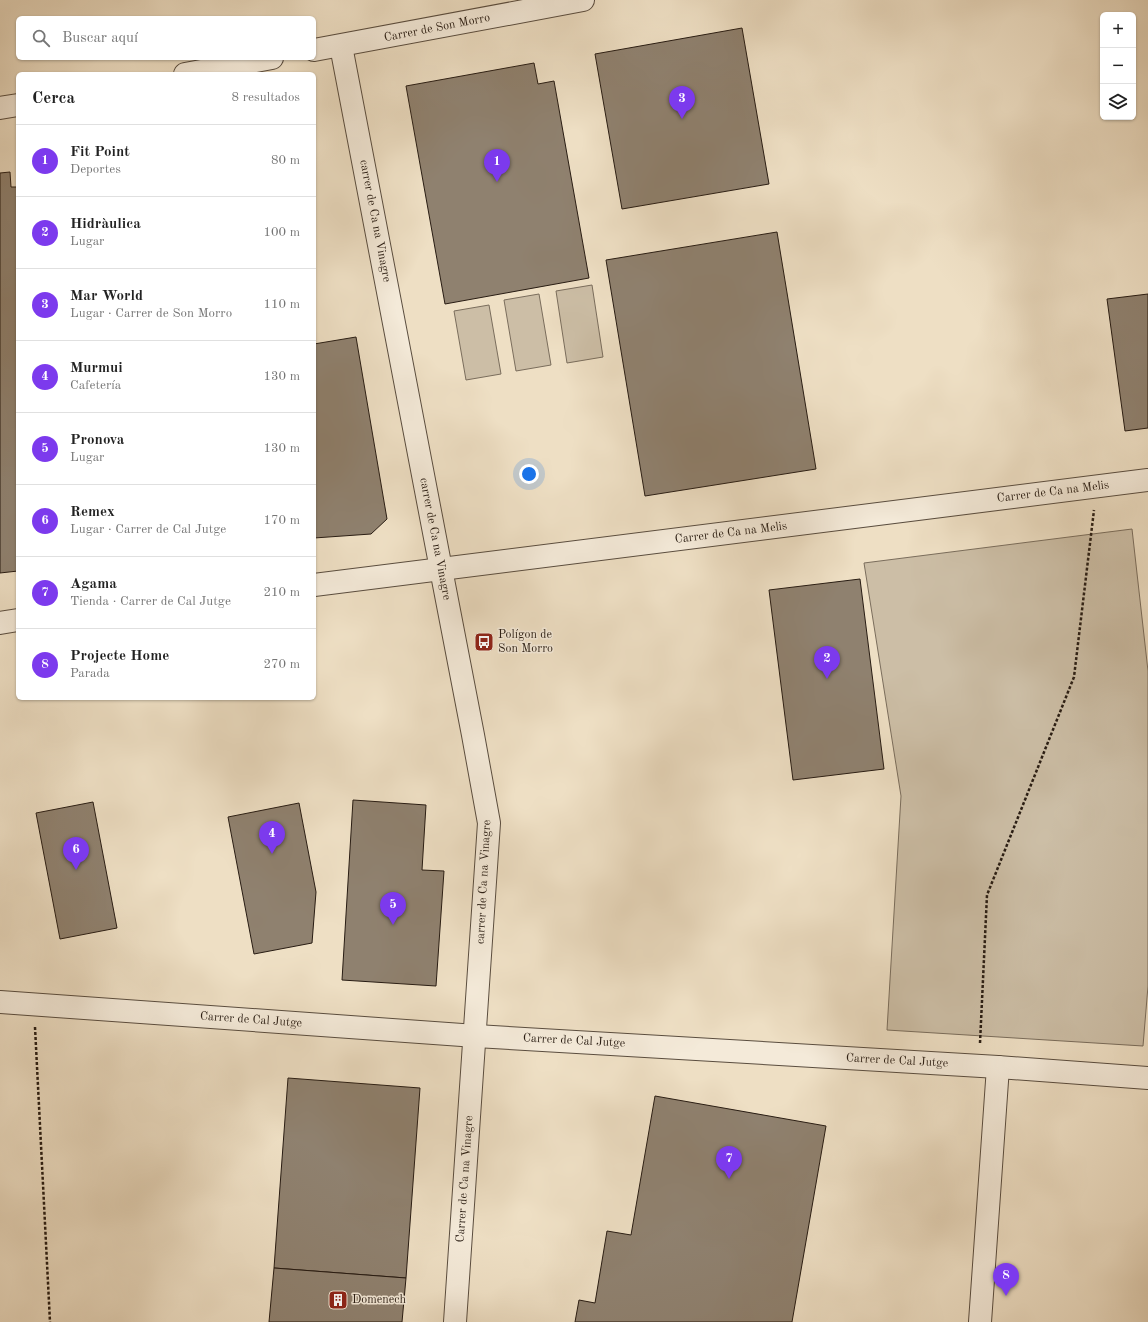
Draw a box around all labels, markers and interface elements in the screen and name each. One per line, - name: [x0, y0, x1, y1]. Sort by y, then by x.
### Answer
- street label: Carrer de Son Morro: [383, 12, 491, 44]
- map controls: [1100, 12, 1136, 120]
- button: +: [1100, 12, 1136, 48]
- search box: [16, 16, 316, 60]
- icon: search: [30, 27, 52, 49]
- text: Buscar aquí: [62, 31, 138, 46]
- button: −: [1100, 48, 1136, 84]
- button: layers: [1100, 84, 1136, 120]
- pin: 3: [669, 86, 695, 119]
- text: Cerca: [32, 90, 75, 107]
- text: 8 resultados: [232, 91, 300, 104]
- text: Fit Point: [70, 145, 130, 160]
- pin: 1: [484, 149, 510, 182]
- text: 1: [41, 154, 49, 167]
- text: 80 m: [271, 154, 300, 167]
- street label: carrer de Ca na Vinagre: [357, 159, 393, 284]
- text: Deportes: [70, 163, 121, 176]
- text: Hidràulica: [70, 217, 141, 232]
- text: 2: [41, 226, 49, 239]
- text: 100 m: [263, 226, 300, 239]
- text: Lugar: [70, 235, 104, 248]
- text: Mar World: [70, 289, 143, 304]
- text: 3: [41, 298, 49, 311]
- text: 110 m: [263, 298, 300, 311]
- text: Lugar · Carrer de Son Morro: [70, 307, 232, 320]
- text: Murmui: [70, 361, 123, 376]
- text: 4: [41, 370, 49, 383]
- text: 130 m: [263, 370, 300, 383]
- text: Cafetería: [70, 379, 121, 392]
- text: Pronova: [70, 433, 124, 448]
- text: 5: [41, 442, 49, 455]
- text: 130 m: [263, 442, 300, 455]
- text: Lugar: [70, 451, 104, 464]
- your location: [519, 464, 539, 484]
- street label: carrer de Ca na Vinagre: [417, 477, 453, 602]
- street label: Carrer de Ca na Melis: [996, 479, 1110, 505]
- text: Remex: [70, 505, 115, 520]
- text: 6: [41, 514, 49, 527]
- text: 170 m: [263, 514, 300, 527]
- street label: Carrer de Ca na Melis: [674, 520, 788, 546]
- text: Lugar · Carrer de Cal Jutge: [70, 523, 226, 536]
- text: Agama: [70, 577, 117, 592]
- text: 7: [41, 586, 49, 599]
- text: 210 m: [263, 586, 300, 599]
- text: Tienda · Carrer de Cal Jutge: [70, 595, 231, 608]
- place label: Polígon de Son Morro: [498, 629, 553, 655]
- bus stop icon: Polígon de Son Morro: [473, 631, 495, 653]
- pin: 2: [814, 646, 840, 679]
- text: Projecte Home: [70, 649, 169, 664]
- text: 8: [41, 658, 49, 671]
- text: 270 m: [263, 658, 300, 671]
- text: Parada: [70, 667, 110, 680]
- street label: carrer de Ca na Vinagre: [475, 819, 493, 944]
- pin: 4: [259, 821, 285, 854]
- pin: 6: [63, 837, 89, 870]
- pin: 5: [380, 892, 406, 925]
- street label: Carrer de Cal Jutge: [199, 1010, 303, 1030]
- street label: Carrer de Cal Jutge: [523, 1032, 626, 1050]
- street label: Carrer de Cal Jutge: [846, 1052, 949, 1070]
- street label: Carrer de Ca na Vinagre: [455, 1115, 475, 1243]
- pin: 7: [716, 1146, 742, 1179]
- pin: 8: [993, 1263, 1019, 1296]
- building icon: Domenech: [327, 1289, 349, 1311]
- place label: Domenech: [352, 1294, 407, 1306]

